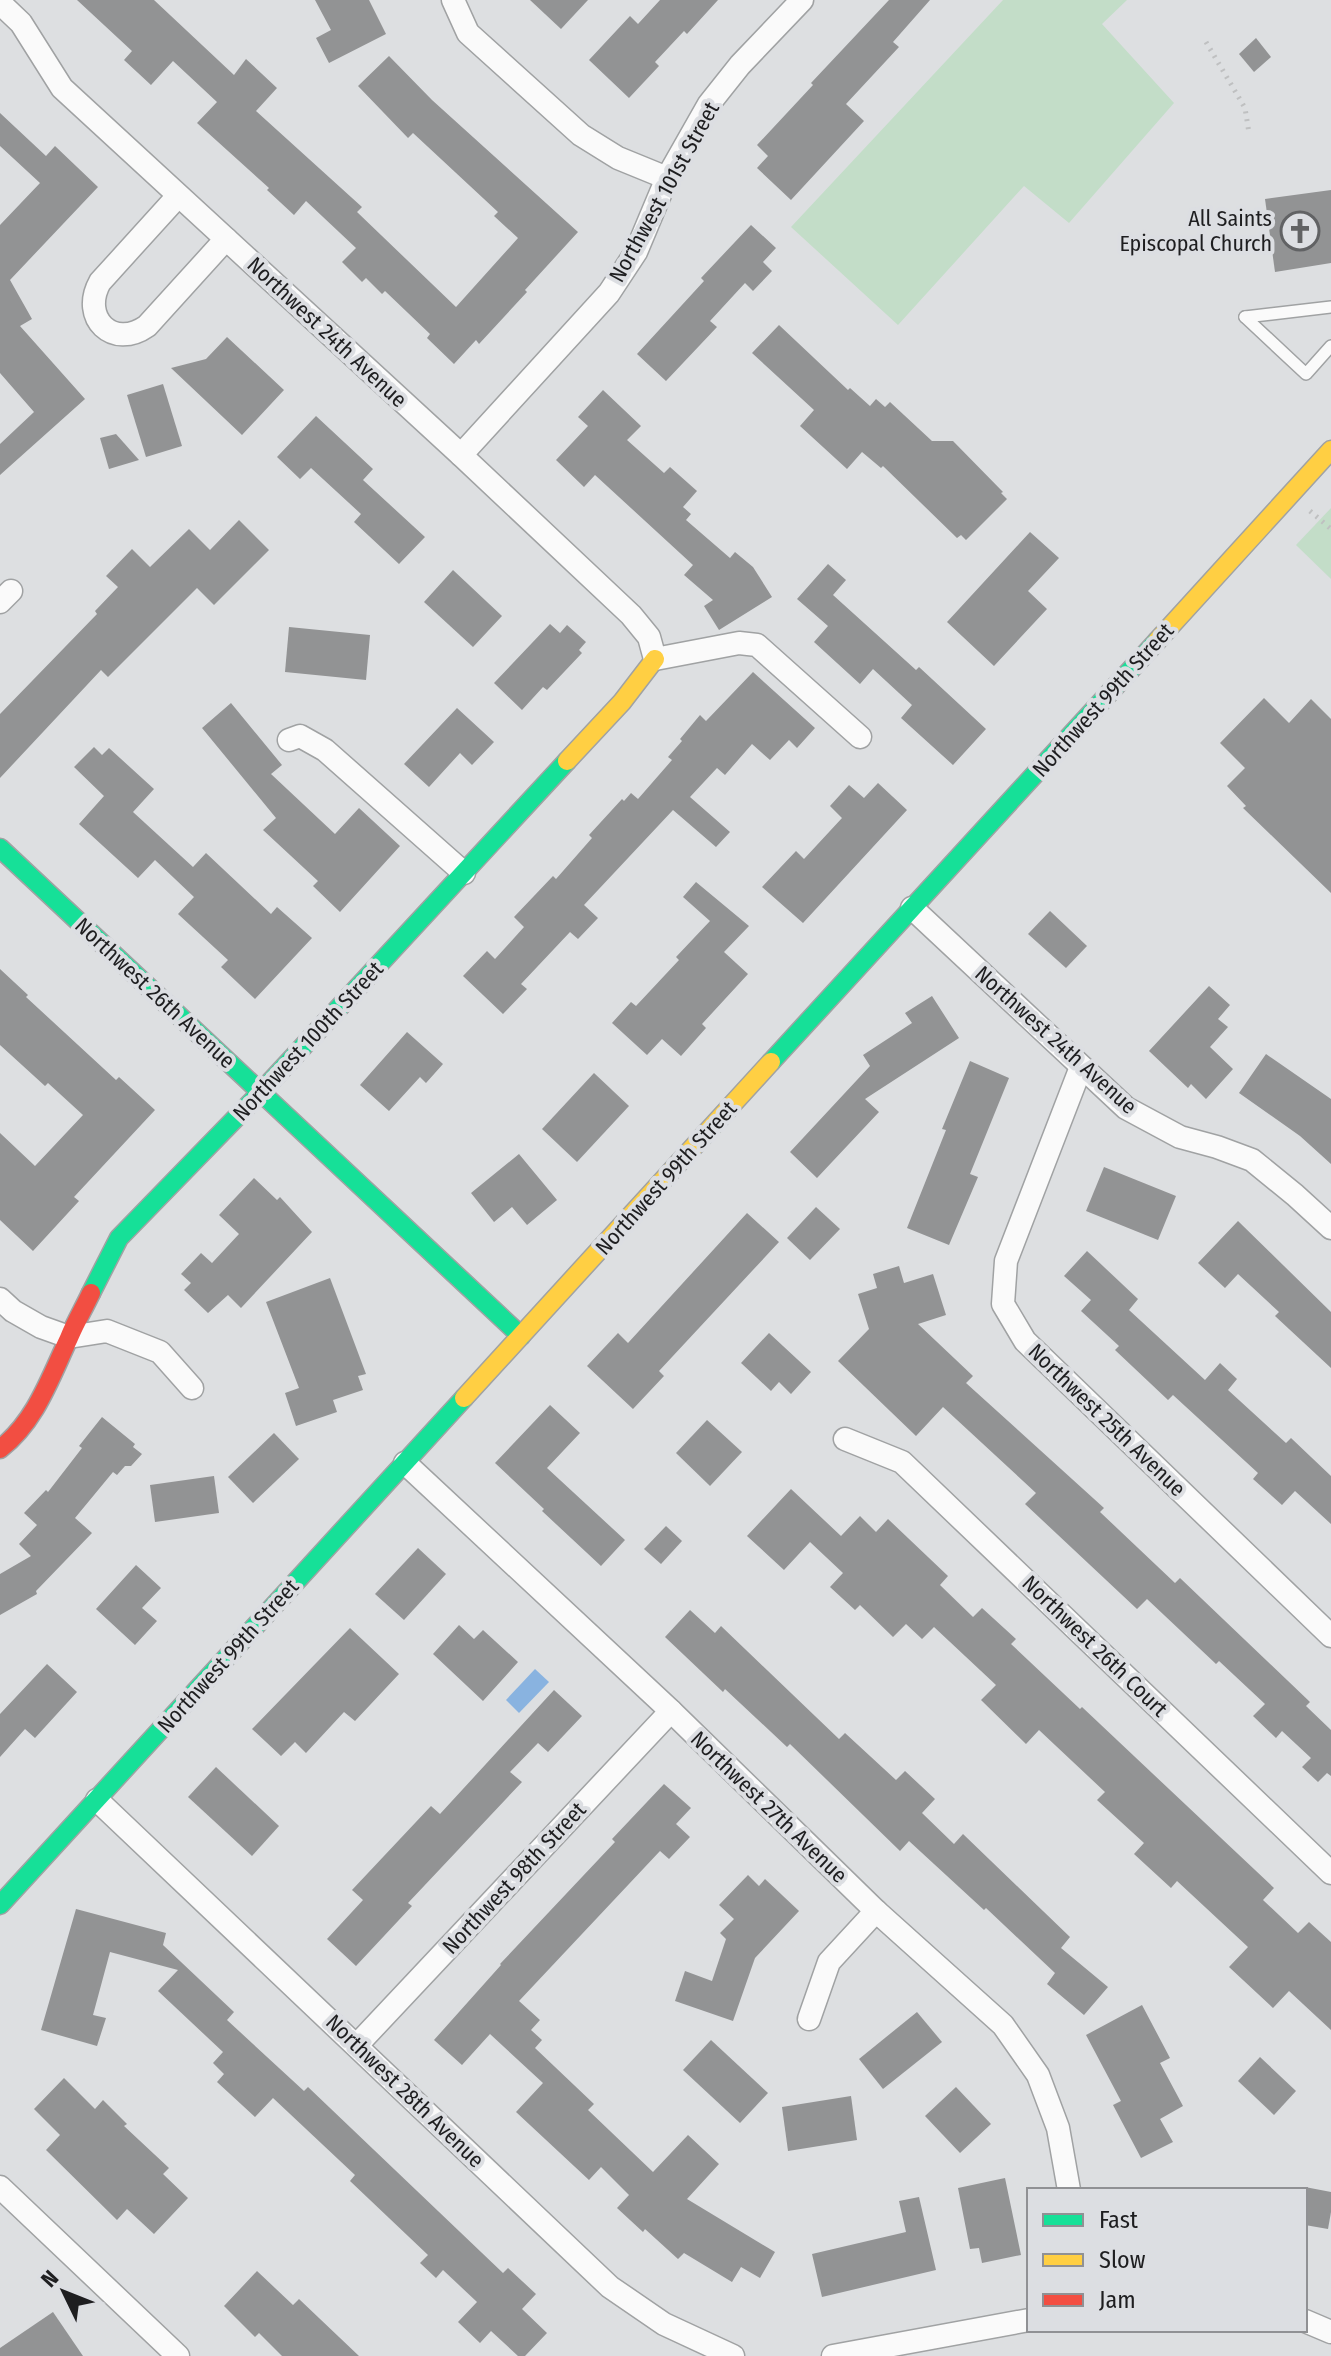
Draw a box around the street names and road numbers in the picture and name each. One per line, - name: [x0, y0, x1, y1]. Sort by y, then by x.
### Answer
- street label: Northwest 101st Street: [603, 96, 725, 287]
- street label: Northwest 24th Avenue: [242, 251, 412, 413]
- street label: Northwest 99th Street: [1027, 617, 1180, 783]
- street label: Northwest 26th Avenue: [69, 912, 241, 1074]
- street label: Northwest 100th Street: [227, 955, 389, 1126]
- street label: Northwest 24th Avenue: [970, 960, 1142, 1120]
- street label: Northwest 99th Street: [590, 1095, 743, 1261]
- street label: Northwest 25th Avenue: [1023, 1338, 1191, 1502]
- street label: Northwest 26th Court: [1017, 1570, 1174, 1723]
- street label: Northwest 99th Street: [152, 1573, 305, 1739]
- street label: Northwest 27th Avenue: [685, 1725, 853, 1889]
- street label: Northwest 98th Street: [437, 1796, 592, 1960]
- street label: Northwest 28th Avenue: [320, 2009, 490, 2173]

